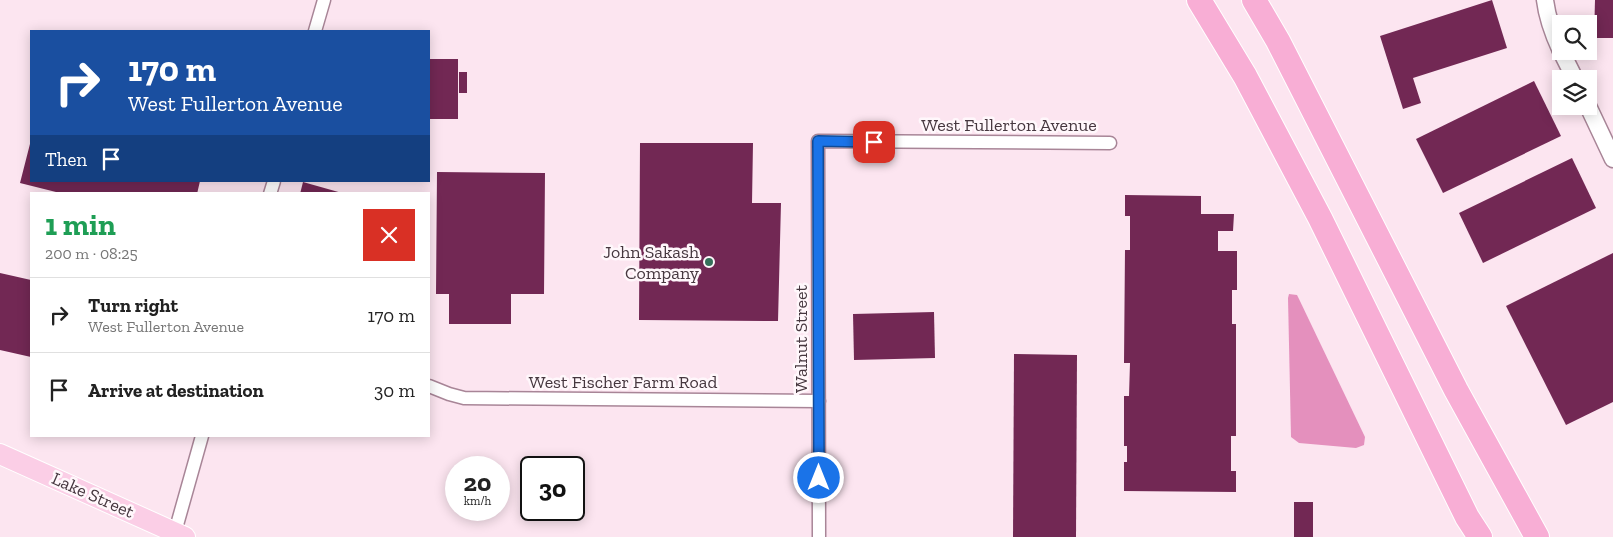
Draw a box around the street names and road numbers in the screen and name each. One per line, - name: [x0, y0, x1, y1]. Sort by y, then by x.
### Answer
- street label: West Fullerton Avenue: [921, 114, 1097, 136]
- street label: Walnut Street: [790, 285, 812, 393]
- street label: West Fischer Farm Road: [529, 371, 717, 393]
- street label: Lake Street: [49, 467, 138, 523]

